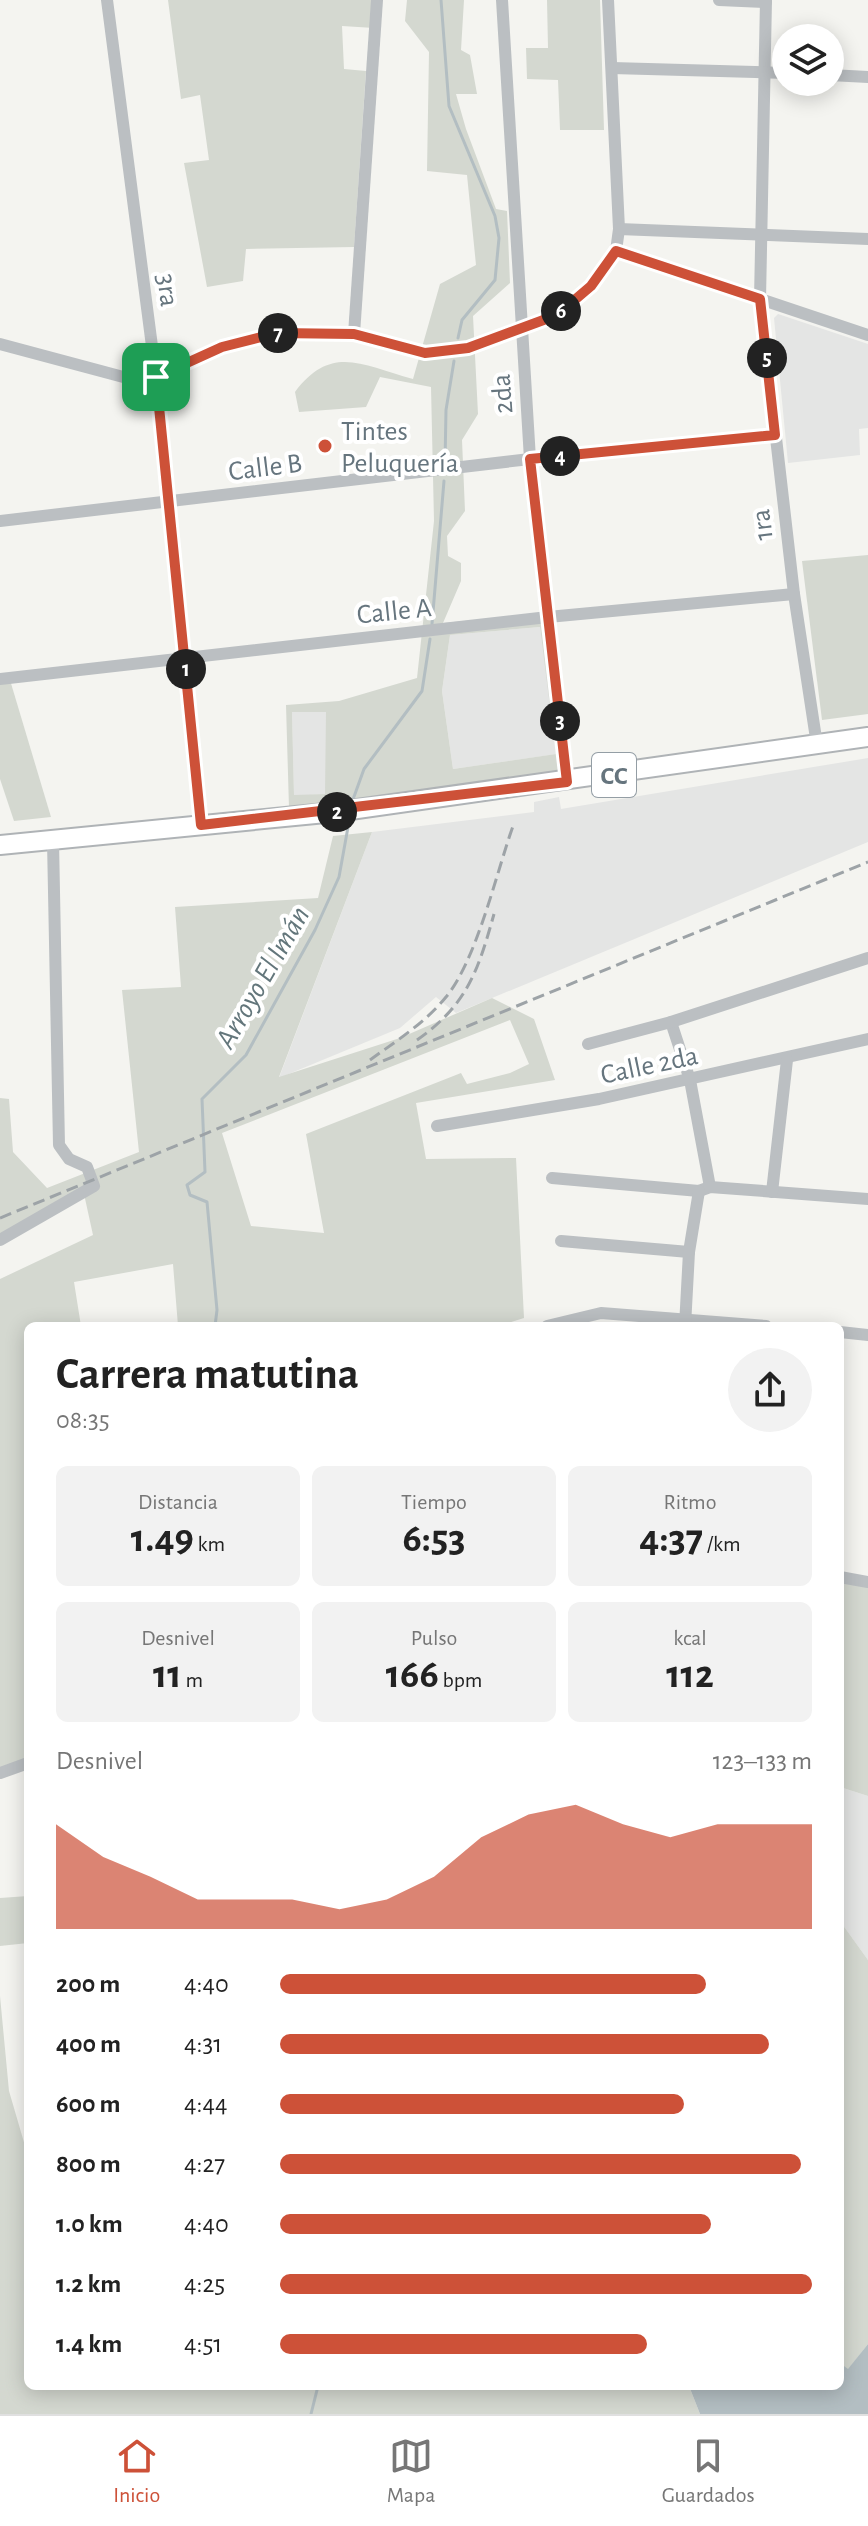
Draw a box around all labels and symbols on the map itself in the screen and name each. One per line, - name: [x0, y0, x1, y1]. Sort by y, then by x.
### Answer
- street label: 3ra: [151, 272, 183, 309]
- pin: 6: [541, 291, 581, 331]
- pin: 7: [258, 313, 298, 353]
- pin: 5: [747, 338, 787, 378]
- pin: [122, 343, 190, 411]
- street label: 2da: [488, 373, 518, 415]
- place label: Tintes Peluquería: [341, 418, 459, 478]
- pin: 4: [540, 436, 580, 476]
- marker: Tintes Peluquería: [316, 437, 334, 455]
- street label: Calle B: [227, 450, 304, 486]
- street label: 1ra: [747, 507, 779, 542]
- street label: Calle A: [355, 594, 433, 630]
- pin: 1: [166, 649, 206, 689]
- pin: 3: [540, 701, 580, 741]
- road number: CC: [592, 753, 636, 797]
- pin: 2: [317, 792, 357, 832]
- water label: Arroyo El Imán: [210, 901, 315, 1054]
- street label: Calle 2da: [598, 1042, 701, 1090]

